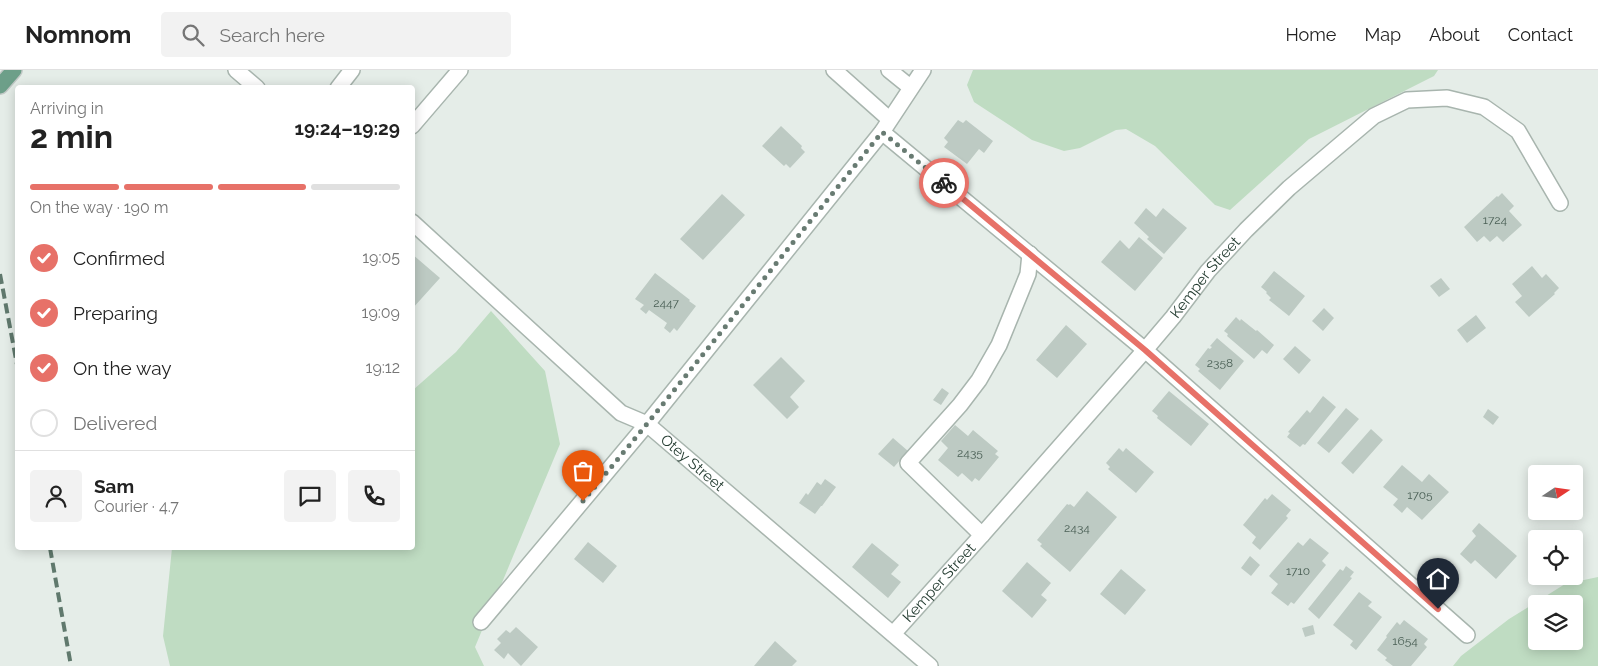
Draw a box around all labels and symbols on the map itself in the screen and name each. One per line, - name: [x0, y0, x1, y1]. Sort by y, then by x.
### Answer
- courier: [919, 158, 969, 208]
- house number: 1724: [1483, 213, 1508, 227]
- street label: Kemper Street: [1166, 233, 1244, 322]
- house number: 2447: [653, 296, 679, 310]
- house number: 2358: [1207, 356, 1233, 370]
- street label: Otey Street: [657, 431, 728, 495]
- house number: 2435: [957, 446, 983, 460]
- pin: [562, 450, 604, 501]
- north arrow: [1528, 465, 1582, 520]
- house number: 1705: [1407, 488, 1433, 502]
- house number: 2434: [1064, 521, 1090, 535]
- street label: Kemper Street: [899, 539, 979, 626]
- pin: [1417, 558, 1459, 609]
- house number: 1710: [1286, 564, 1310, 578]
- house number: 1654: [1392, 634, 1418, 648]

